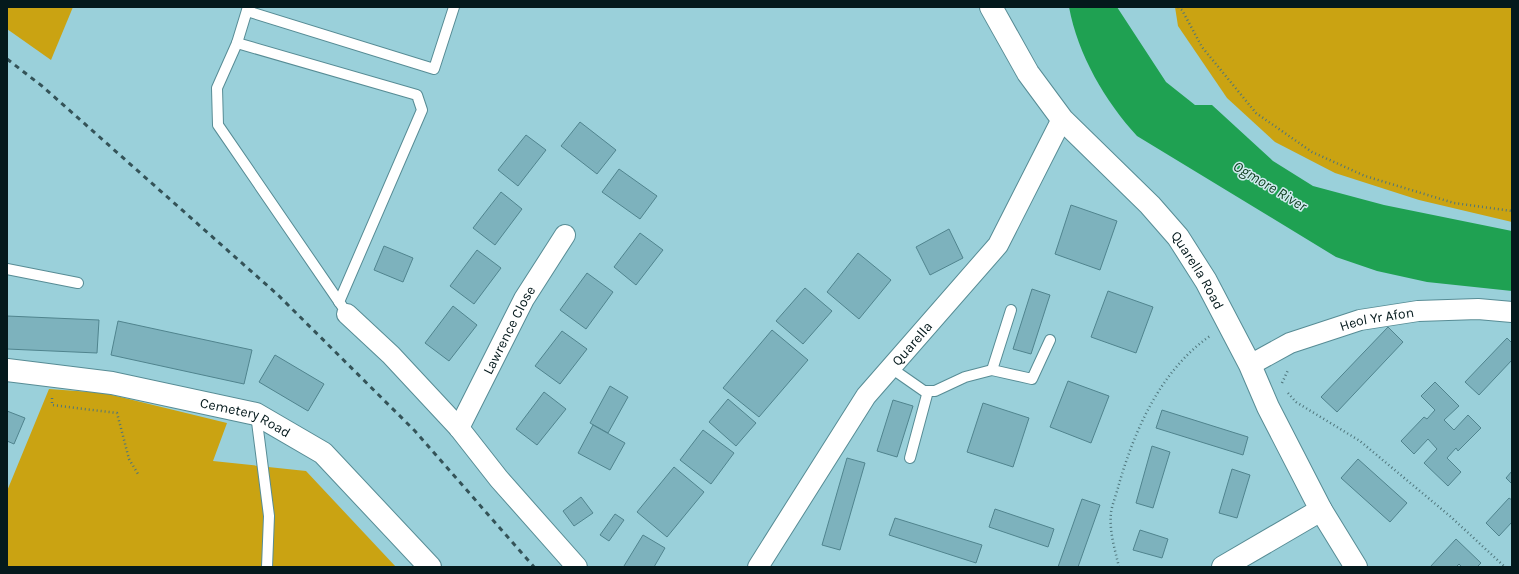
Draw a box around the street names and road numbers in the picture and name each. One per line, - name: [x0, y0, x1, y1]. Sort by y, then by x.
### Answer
- street label: Quarella Road: [1168, 227, 1228, 312]
- street label: Lawrence Close: [479, 282, 539, 377]
- street label: Heol Yr Afon: [1337, 303, 1415, 335]
- street label: Quarella: [888, 318, 936, 369]
- street label: Cemetery Road: [199, 394, 294, 441]

